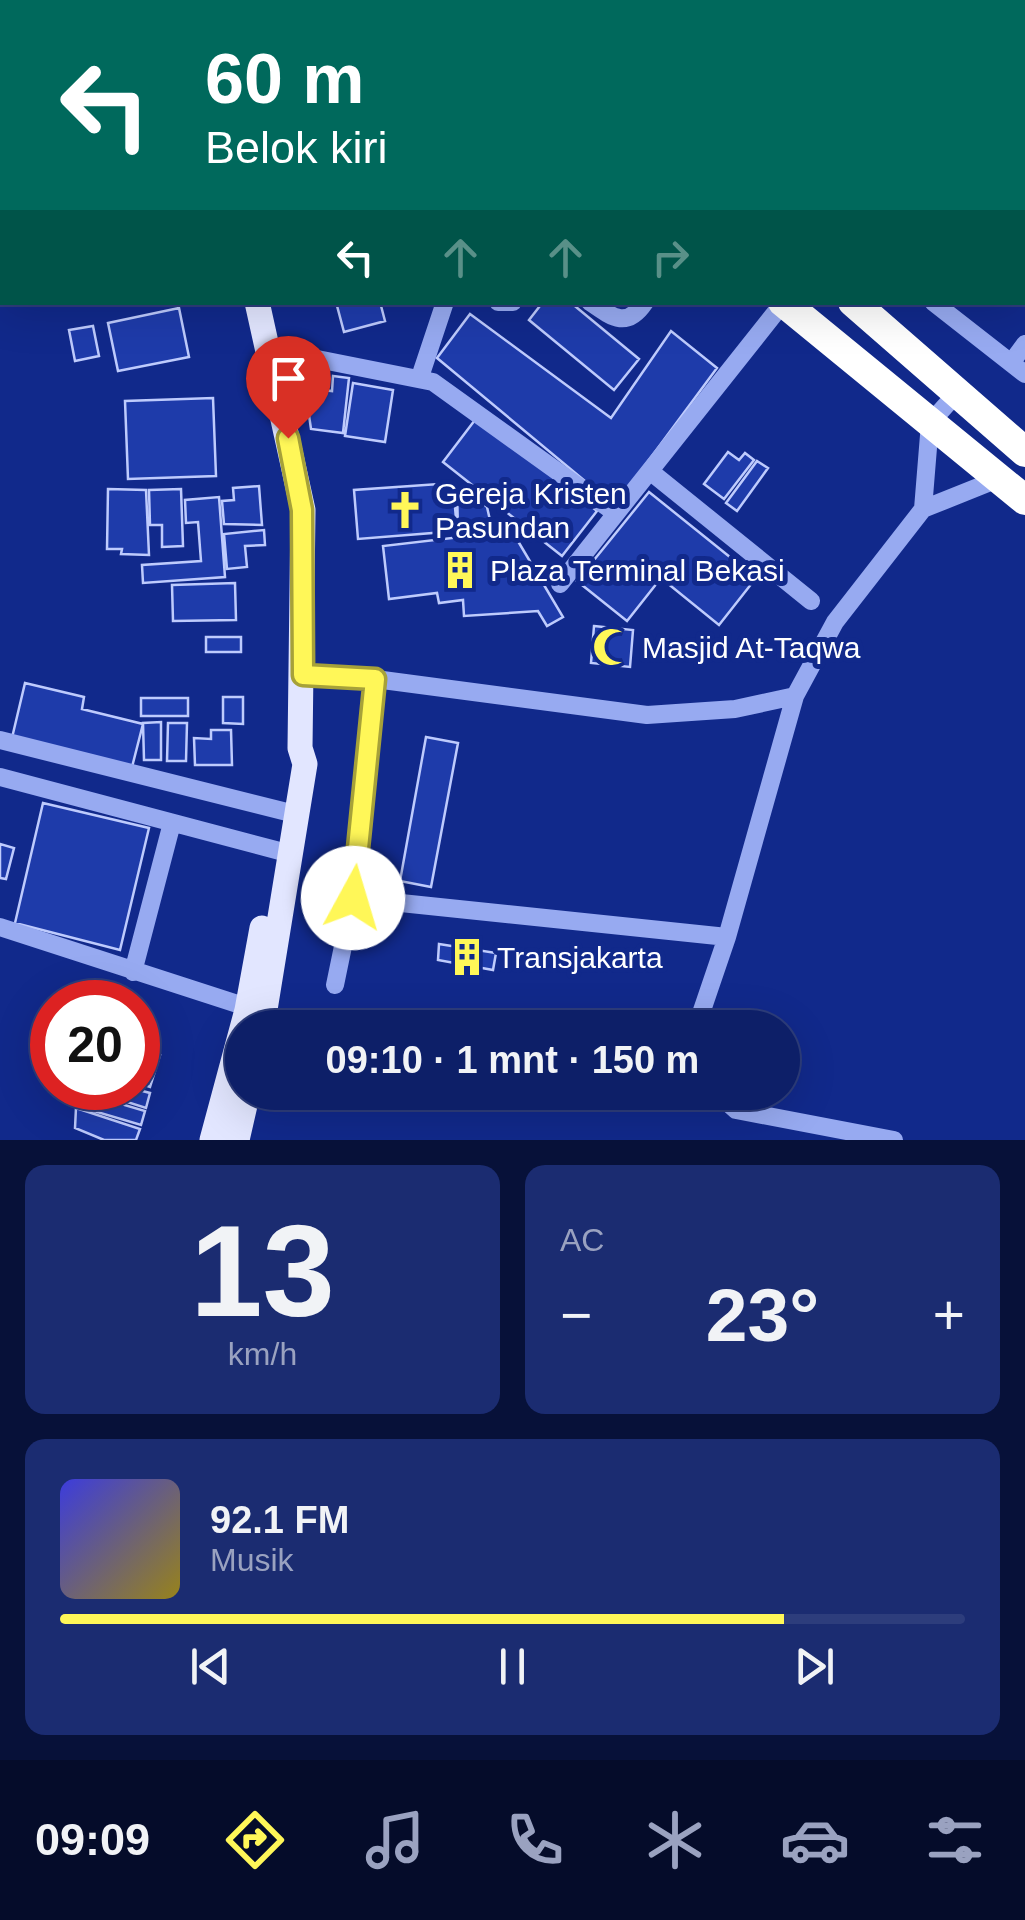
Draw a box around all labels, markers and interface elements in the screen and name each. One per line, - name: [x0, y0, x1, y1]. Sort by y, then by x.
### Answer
- icon: left: [40, 40, 170, 170]
- text: 60 m: [205, 40, 365, 118]
- text: Belok kiri: [205, 122, 388, 173]
- icon: left: [328, 230, 383, 285]
- icon: ahead: [433, 230, 488, 285]
- icon: ahead: [538, 230, 593, 285]
- icon: right: [643, 230, 698, 285]
- pin: [246, 336, 331, 439]
- icon: arrive: [261, 351, 316, 406]
- place label: Gereja Kristen Pasundan: [435, 477, 627, 544]
- church icon: Gereja Kristen Pasundan: [384, 489, 426, 531]
- building icon: Plaza Terminal Bekasi: [439, 549, 481, 591]
- place label: Plaza Terminal Bekasi: [490, 554, 785, 587]
- mosque icon: Masjid At-Taqwa: [591, 626, 633, 668]
- place label: Masjid At-Taqwa: [642, 631, 861, 664]
- position arrow: [301, 846, 405, 950]
- building icon: Transjakarta: [446, 936, 488, 978]
- place label: Transjakarta: [497, 941, 663, 974]
- speed limit sign: 20: [30, 980, 160, 1110]
- text: 09:10 · 1 mnt · 150 m: [326, 1039, 699, 1081]
- text: 13: [190, 1198, 335, 1344]
- text: AC: [560, 1222, 604, 1258]
- text: 23°: [706, 1273, 819, 1357]
- text: −: [560, 1284, 592, 1346]
- text: +: [933, 1284, 965, 1346]
- text: km/h: [228, 1336, 297, 1372]
- text: 92.1 FM: [210, 1499, 349, 1541]
- text: Musik: [210, 1542, 294, 1578]
- icon: previous: [183, 1639, 238, 1694]
- icon: pause: [485, 1639, 540, 1694]
- icon: next: [787, 1639, 842, 1694]
- icon: directions: [220, 1805, 290, 1875]
- icon: music: [360, 1805, 430, 1875]
- icon: phone: [500, 1805, 570, 1875]
- icon: climate: [640, 1805, 710, 1875]
- icon: car: [780, 1805, 850, 1875]
- icon: filters: [920, 1805, 990, 1875]
- text: 09:09: [35, 1814, 150, 1865]

